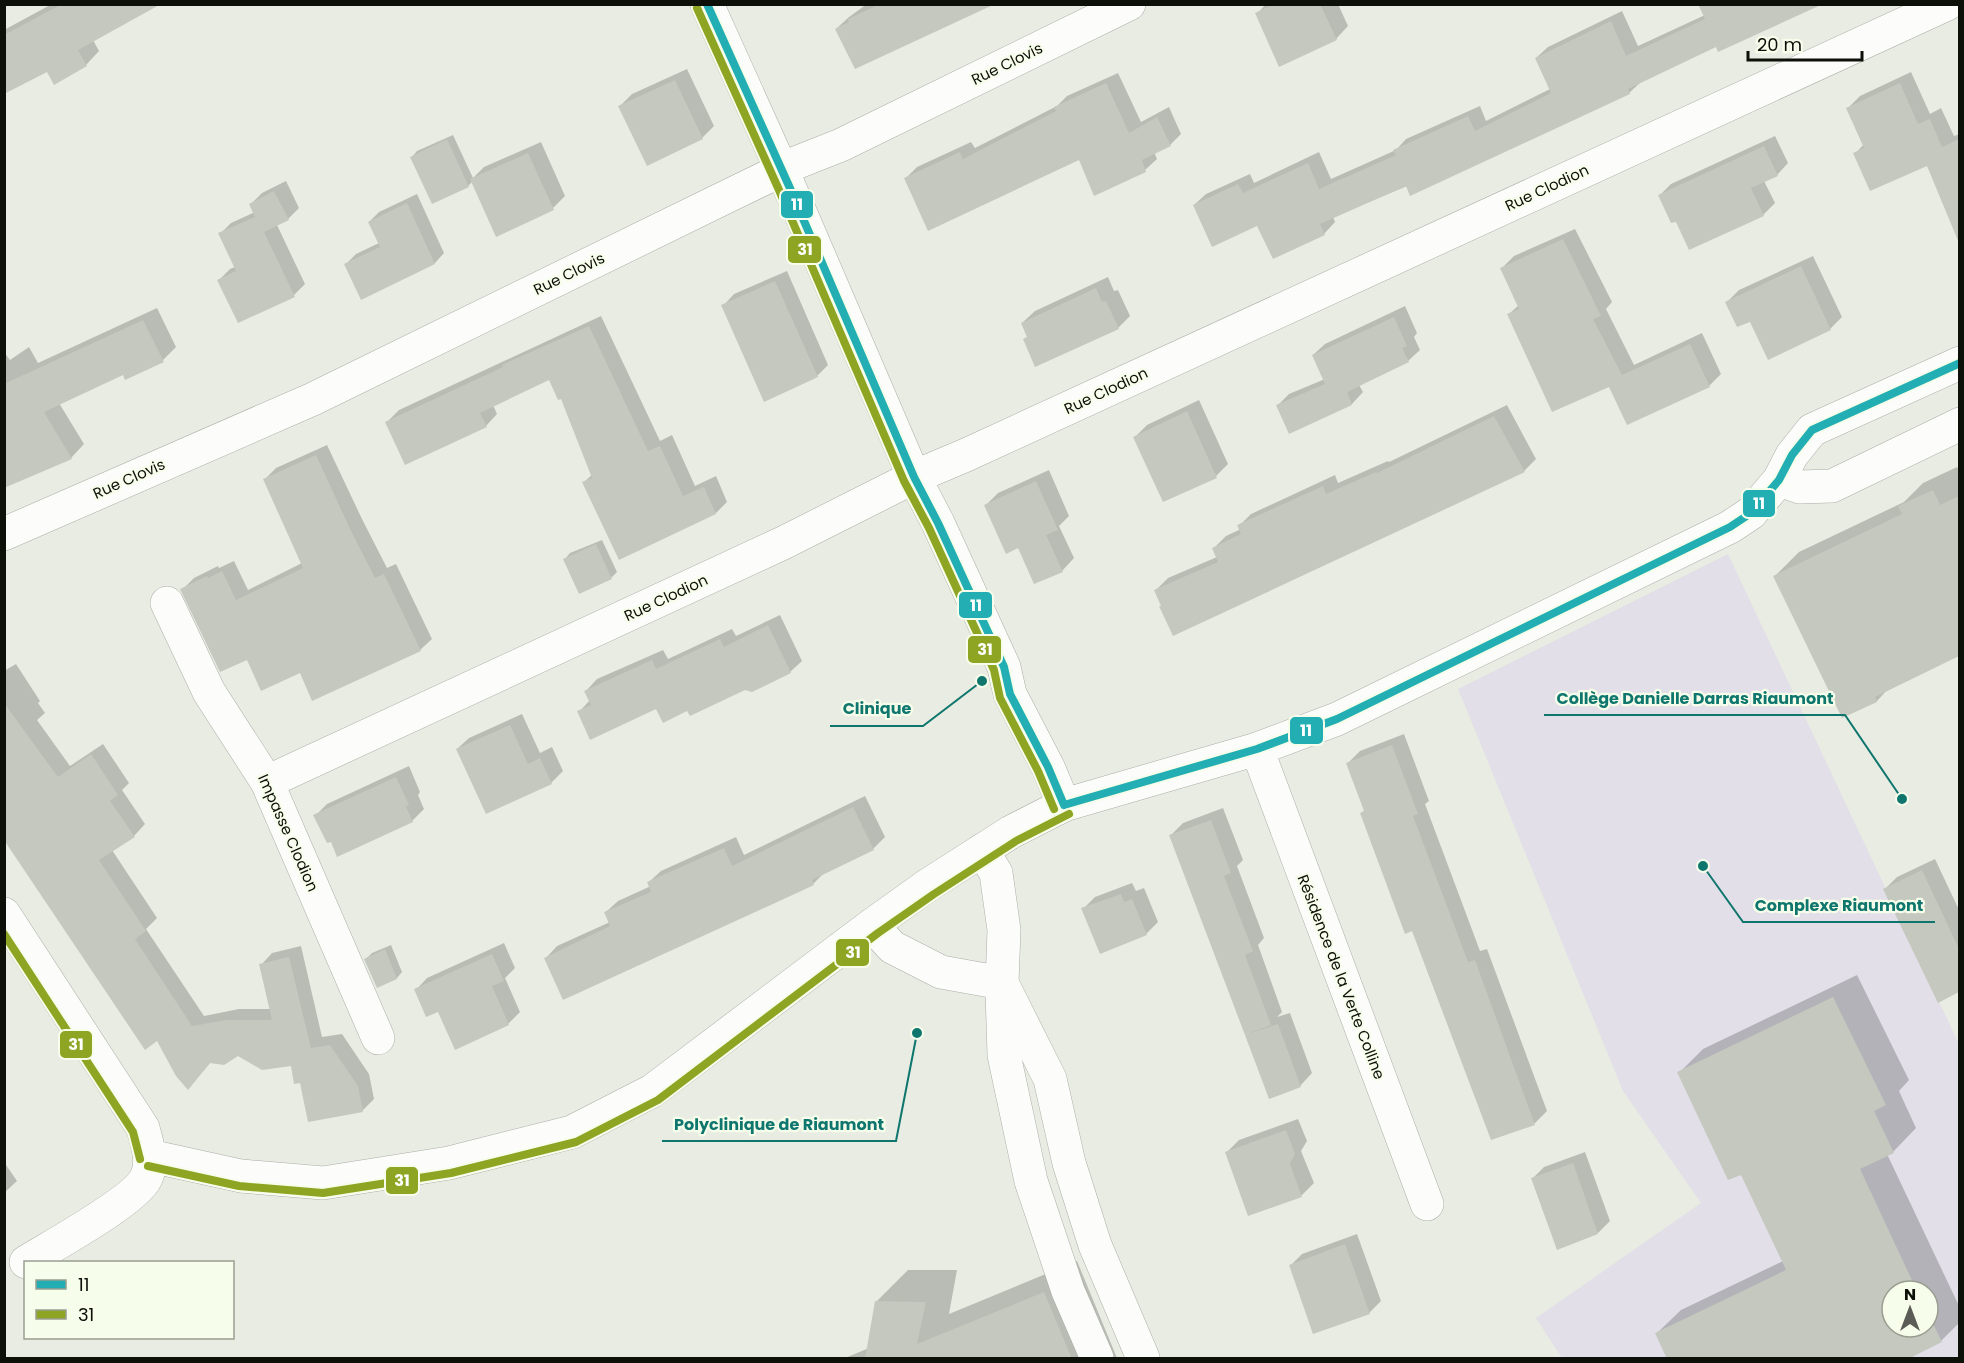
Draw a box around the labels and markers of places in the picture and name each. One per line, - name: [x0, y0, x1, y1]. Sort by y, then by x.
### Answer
- callout: Collège Danielle Darras Riaumont: [1544, 681, 1845, 715]
- callout: Clinique: [830, 692, 923, 726]
- callout: Complexe Riaumont: [1743, 888, 1935, 922]
- callout: Polyclinique de Riaumont: [662, 1107, 896, 1141]

